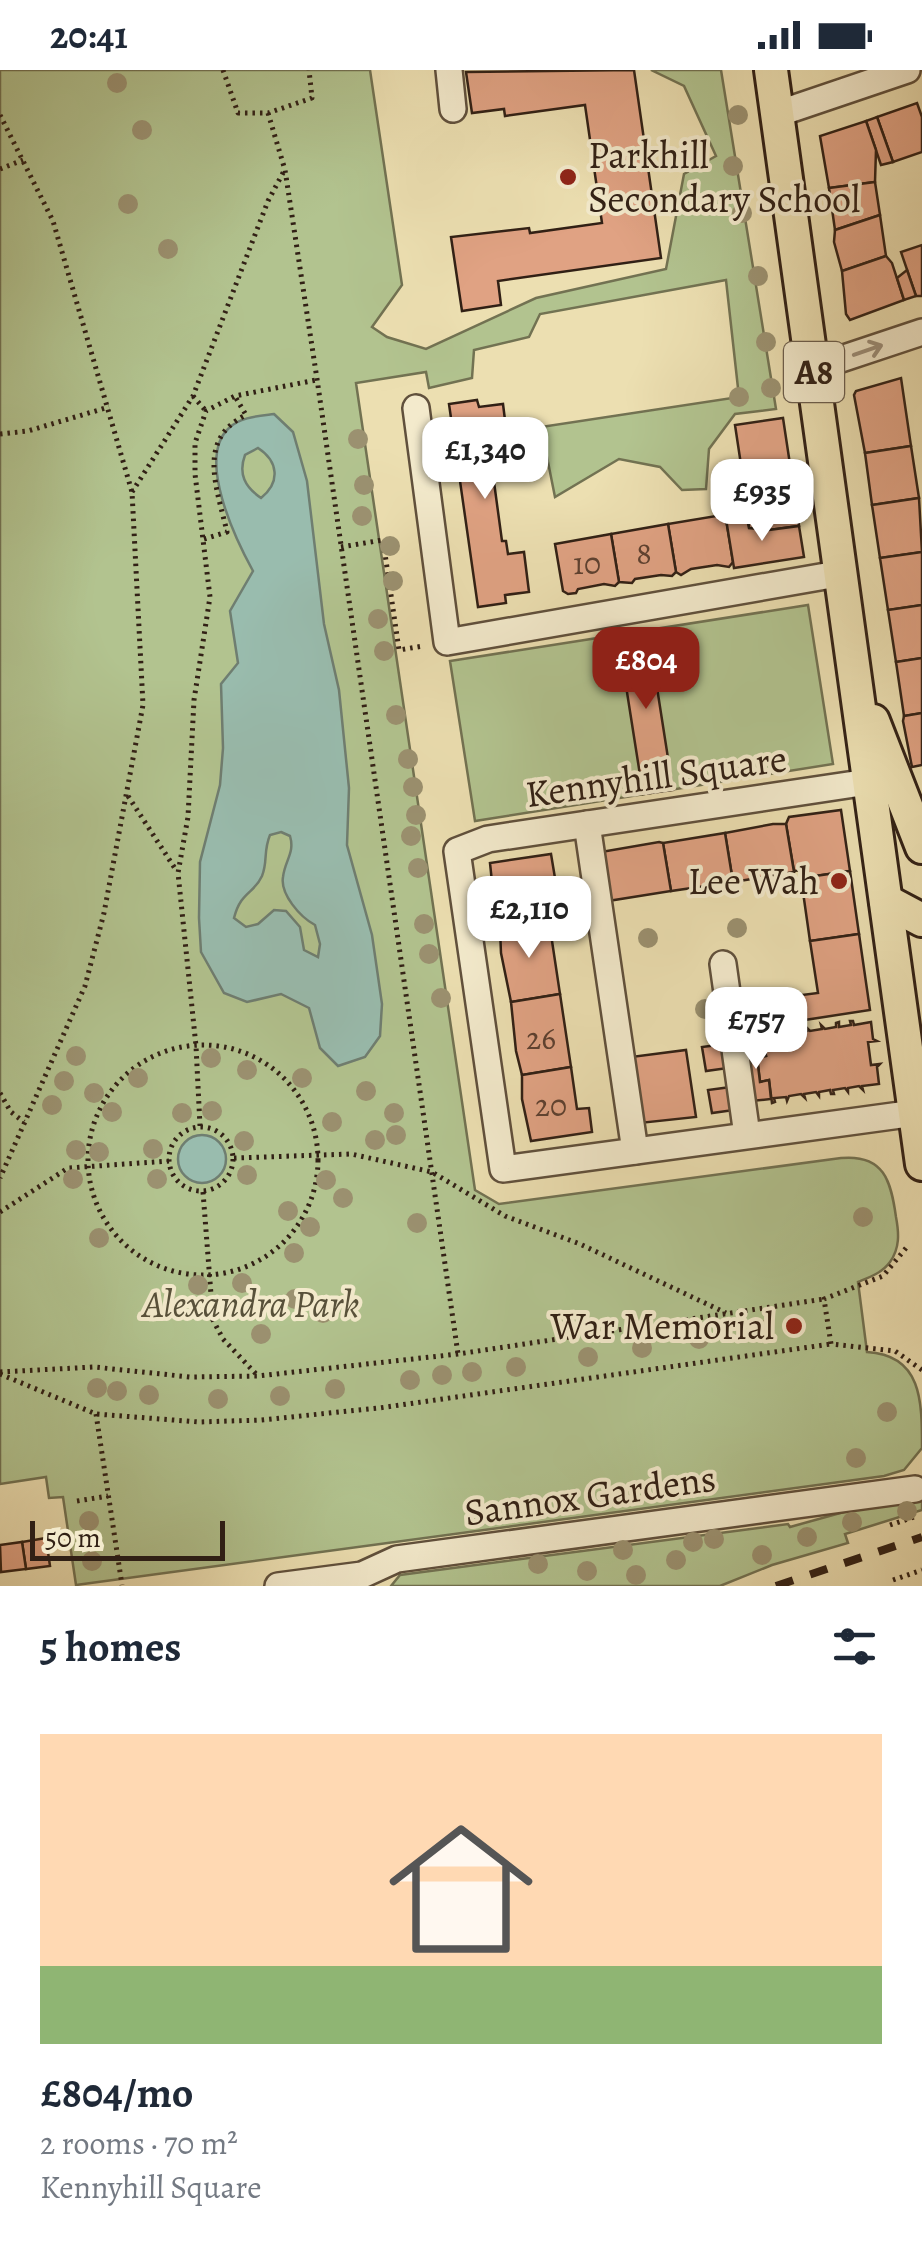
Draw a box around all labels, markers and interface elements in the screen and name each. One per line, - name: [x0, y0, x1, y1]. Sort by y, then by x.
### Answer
- text: 20:41: [50, 9, 128, 61]
- place label: Parkhill Secondary School: [588, 129, 860, 225]
- marker: Parkhill Secondary School: [557, 166, 579, 188]
- one-way arrow: [851, 340, 882, 358]
- road number: A8: [784, 342, 844, 402]
- pin: £1,340: [404, 417, 566, 502]
- text: £1,340: [444, 427, 526, 471]
- pin: £935: [703, 459, 821, 544]
- text: £935: [733, 469, 791, 513]
- house number: 8: [636, 531, 652, 575]
- house number: 10: [573, 541, 601, 585]
- pin: £804: [587, 627, 705, 712]
- text: £804: [614, 637, 678, 681]
- street label: Kennyhill Square: [522, 732, 790, 820]
- place label: Lee Wah: [688, 855, 819, 907]
- marker: Lee Wah: [828, 870, 850, 892]
- pin: £2,110: [448, 876, 610, 961]
- text: £2,110: [489, 886, 569, 930]
- pin: £757: [697, 987, 815, 1072]
- text: £757: [727, 997, 785, 1041]
- house number: 26: [526, 1016, 556, 1060]
- house number: 20: [535, 1083, 567, 1127]
- park label: Alexandra Park: [141, 1278, 359, 1330]
- place label: War Memorial: [550, 1300, 774, 1352]
- marker: War Memorial: [783, 1315, 805, 1337]
- street label: Sannox Gardens: [461, 1452, 719, 1538]
- scale bar: [30, 1516, 225, 1560]
- text: 50 m: [45, 1519, 101, 1557]
- text: 5 homes: [40, 1618, 181, 1675]
- icon: filters: [827, 1619, 882, 1674]
- icon: home: [371, 1799, 551, 1979]
- text: £804/mo: [40, 2064, 194, 2121]
- text: 2 rooms · 70 m²: [40, 2121, 238, 2165]
- text: Kennyhill Square: [40, 2165, 262, 2209]

